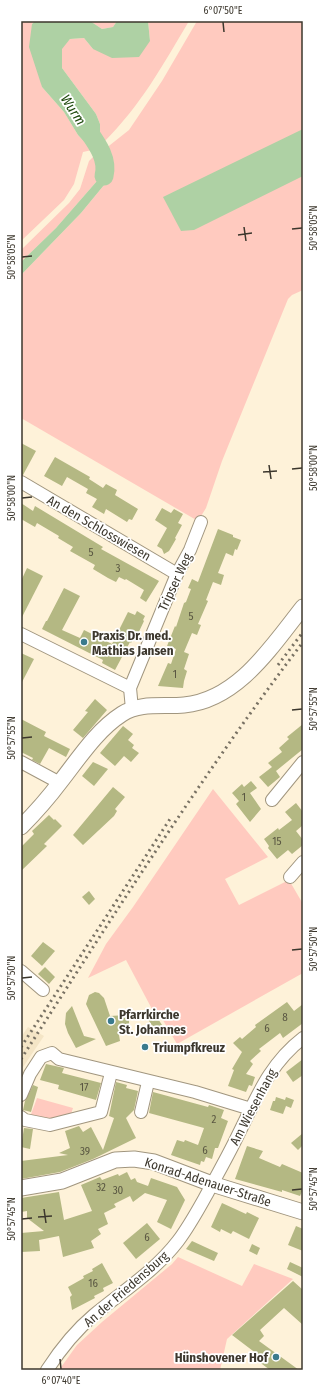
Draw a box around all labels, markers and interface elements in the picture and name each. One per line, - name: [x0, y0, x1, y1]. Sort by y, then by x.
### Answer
- text: 6°07'50"E: [204, 5, 243, 17]
- water label: Wurm: [57, 92, 89, 128]
- text: 50°58'05"N: [308, 205, 320, 251]
- text: 50°58'05"N: [6, 234, 18, 280]
- text: 50°58'00"N: [308, 445, 320, 491]
- text: 50°58'00"N: [6, 475, 18, 521]
- street label: An den Schlosswiesen: [45, 492, 153, 564]
- house number: 5: [88, 546, 94, 559]
- street label: Tripser Weg: [155, 550, 195, 613]
- house number: 3: [116, 562, 121, 575]
- house number: 5: [188, 610, 194, 623]
- place label: Praxis Dr. med. Mathias Jansen: [92, 628, 174, 658]
- marker: Praxis Dr. med. Mathias Jansen: [79, 637, 89, 647]
- house number: 1: [173, 668, 177, 681]
- text: 50°57'55"N: [308, 687, 320, 731]
- text: 50°57'55"N: [6, 716, 18, 760]
- house number: 1: [242, 791, 246, 804]
- house number: 15: [272, 835, 282, 848]
- text: 50°57'50"N: [308, 927, 320, 971]
- text: 50°57'50"N: [6, 956, 18, 1000]
- place label: Pfarrkirche St. Johannes: [119, 1007, 186, 1037]
- house number: 8: [282, 1011, 288, 1024]
- marker: Pfarrkirche St. Johannes: [106, 1016, 116, 1026]
- house number: 6: [264, 1022, 270, 1035]
- place label: Triumpfkreuz: [153, 1040, 225, 1055]
- marker: Triumpfkreuz: [140, 1042, 150, 1052]
- street label: Am Wiesenhang: [227, 1065, 280, 1148]
- house number: 17: [80, 1081, 89, 1094]
- house number: 2: [212, 1113, 217, 1126]
- house number: 6: [202, 1144, 208, 1157]
- house number: 39: [80, 1145, 90, 1158]
- street label: Konrad-Adenauer-Straße: [143, 1154, 273, 1210]
- text: 50°57'45"N: [308, 1167, 320, 1211]
- house number: 32: [96, 1181, 106, 1194]
- house number: 30: [113, 1184, 124, 1197]
- text: 50°57'45"N: [6, 1197, 18, 1241]
- house number: 6: [144, 1231, 150, 1244]
- street label: An der Friedensburg: [81, 1248, 172, 1330]
- house number: 16: [88, 1277, 98, 1290]
- place label: Hünshovener Hof: [175, 1350, 270, 1365]
- marker: Hünshovener Hof: [271, 1352, 281, 1362]
- text: 6°07'40"E: [42, 1375, 81, 1387]

